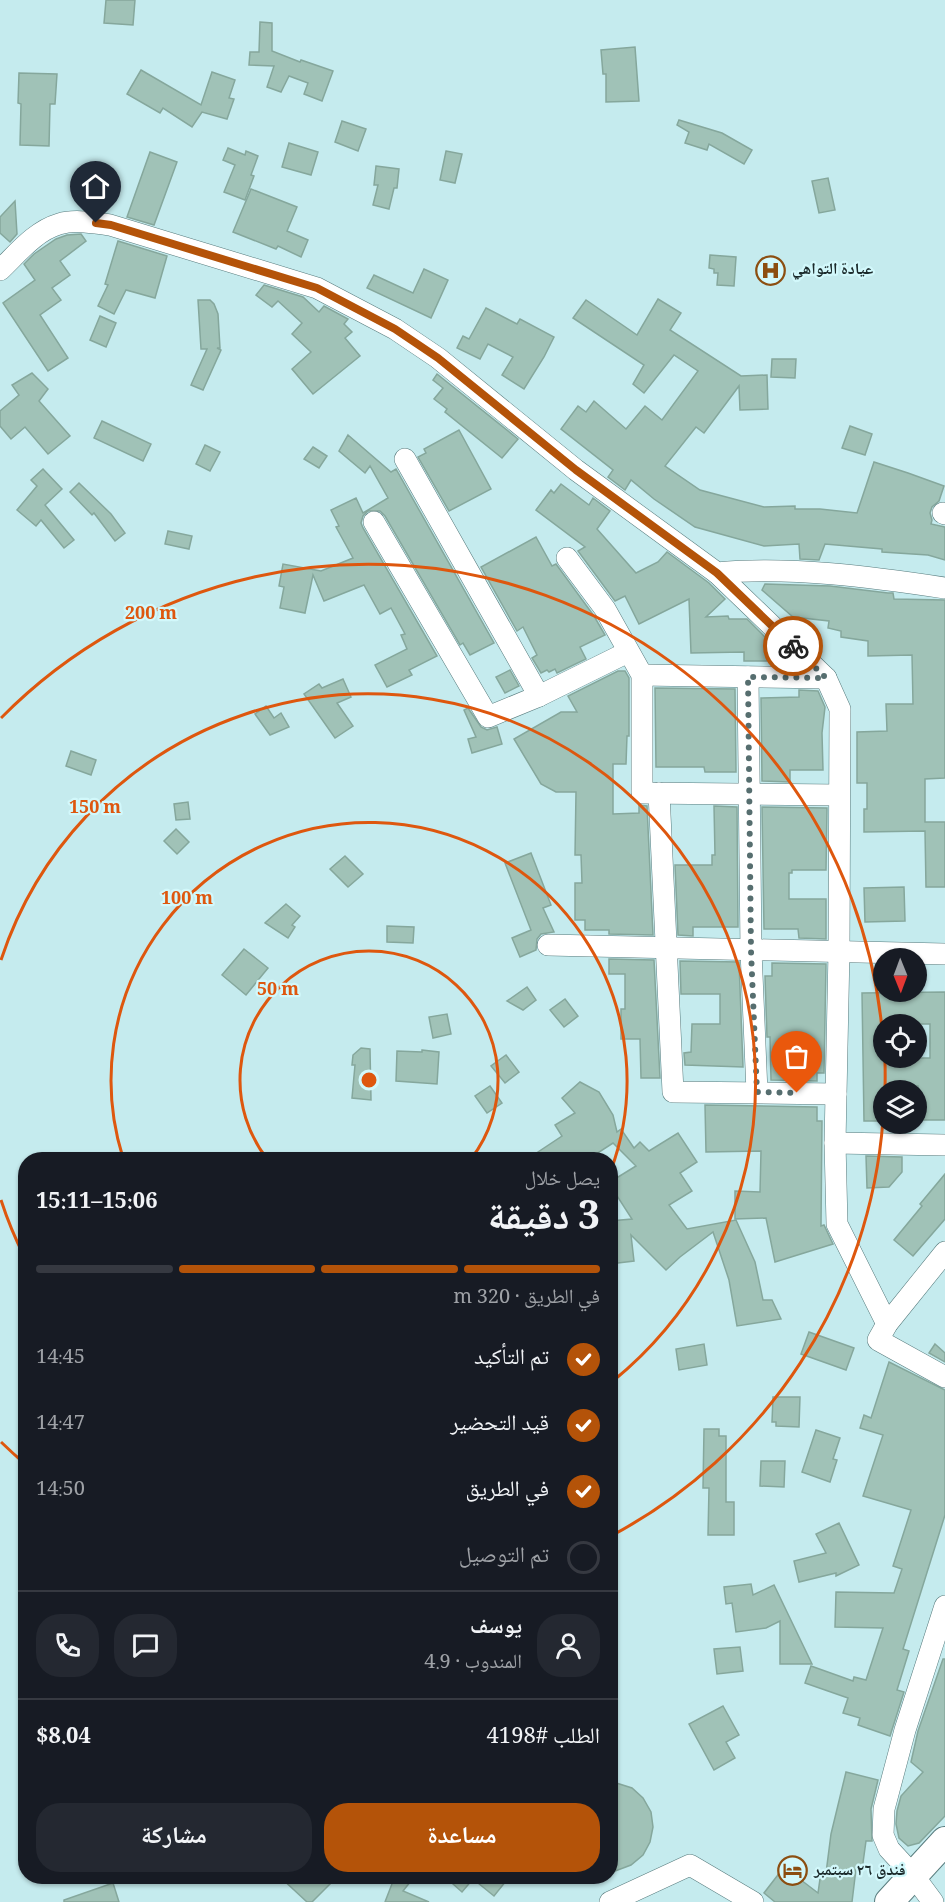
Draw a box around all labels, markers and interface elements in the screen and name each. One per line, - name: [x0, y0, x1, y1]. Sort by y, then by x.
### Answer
- pin: [70, 161, 121, 223]
- icon: home: [79, 170, 112, 203]
- hospital icon: عيادة التواهي: [755, 254, 787, 286]
- place label: عيادة التواهي: [792, 257, 873, 284]
- text: 200 m: [125, 600, 177, 630]
- courier: [763, 616, 823, 676]
- icon: bike: [777, 630, 810, 663]
- text: 150 m: [69, 794, 121, 824]
- text: 100 m: [161, 885, 213, 915]
- north arrow: [873, 948, 927, 1002]
- map controls: [873, 948, 927, 1134]
- text: 50 m: [257, 976, 299, 1006]
- button: locate: [873, 1014, 927, 1068]
- pin: [771, 1031, 822, 1093]
- icon: bag: [780, 1040, 813, 1073]
- centre of rings: [359, 1070, 379, 1090]
- button: layers: [873, 1080, 927, 1134]
- text: يصل خلال: [525, 1164, 600, 1198]
- text: 15:06–15:11: [36, 1184, 157, 1222]
- text: 3 دقيقة: [488, 1187, 600, 1254]
- text: في الطريق · 320 m: [453, 1282, 600, 1316]
- text: تم التأكيد: [474, 1340, 549, 1378]
- text: 14:45: [36, 1342, 85, 1376]
- icon: check: [567, 1343, 600, 1376]
- text: قيد التحضير: [450, 1406, 549, 1444]
- text: 14:47: [36, 1408, 85, 1442]
- icon: check: [567, 1409, 600, 1442]
- text: في الطريق: [465, 1472, 549, 1510]
- text: 14:50: [36, 1474, 85, 1508]
- icon: check: [567, 1475, 600, 1508]
- text: تم التوصيل: [459, 1538, 549, 1576]
- text: يوسف: [470, 1609, 522, 1647]
- button: phone: [36, 1614, 99, 1677]
- button: chat: [114, 1614, 177, 1677]
- button: person: [537, 1614, 600, 1677]
- text: المندوب · 4.9: [424, 1647, 522, 1681]
- text: $8.04: [36, 1719, 91, 1757]
- text: الطلب #4198: [487, 1719, 600, 1757]
- button: مشاركة: [36, 1803, 312, 1872]
- button: مساعدة: [324, 1803, 600, 1872]
- hotel icon: فندق ۲٦ سبتمبر: [777, 1855, 809, 1887]
- place label: فندق ۲٦ سبتمبر: [813, 1858, 906, 1885]

